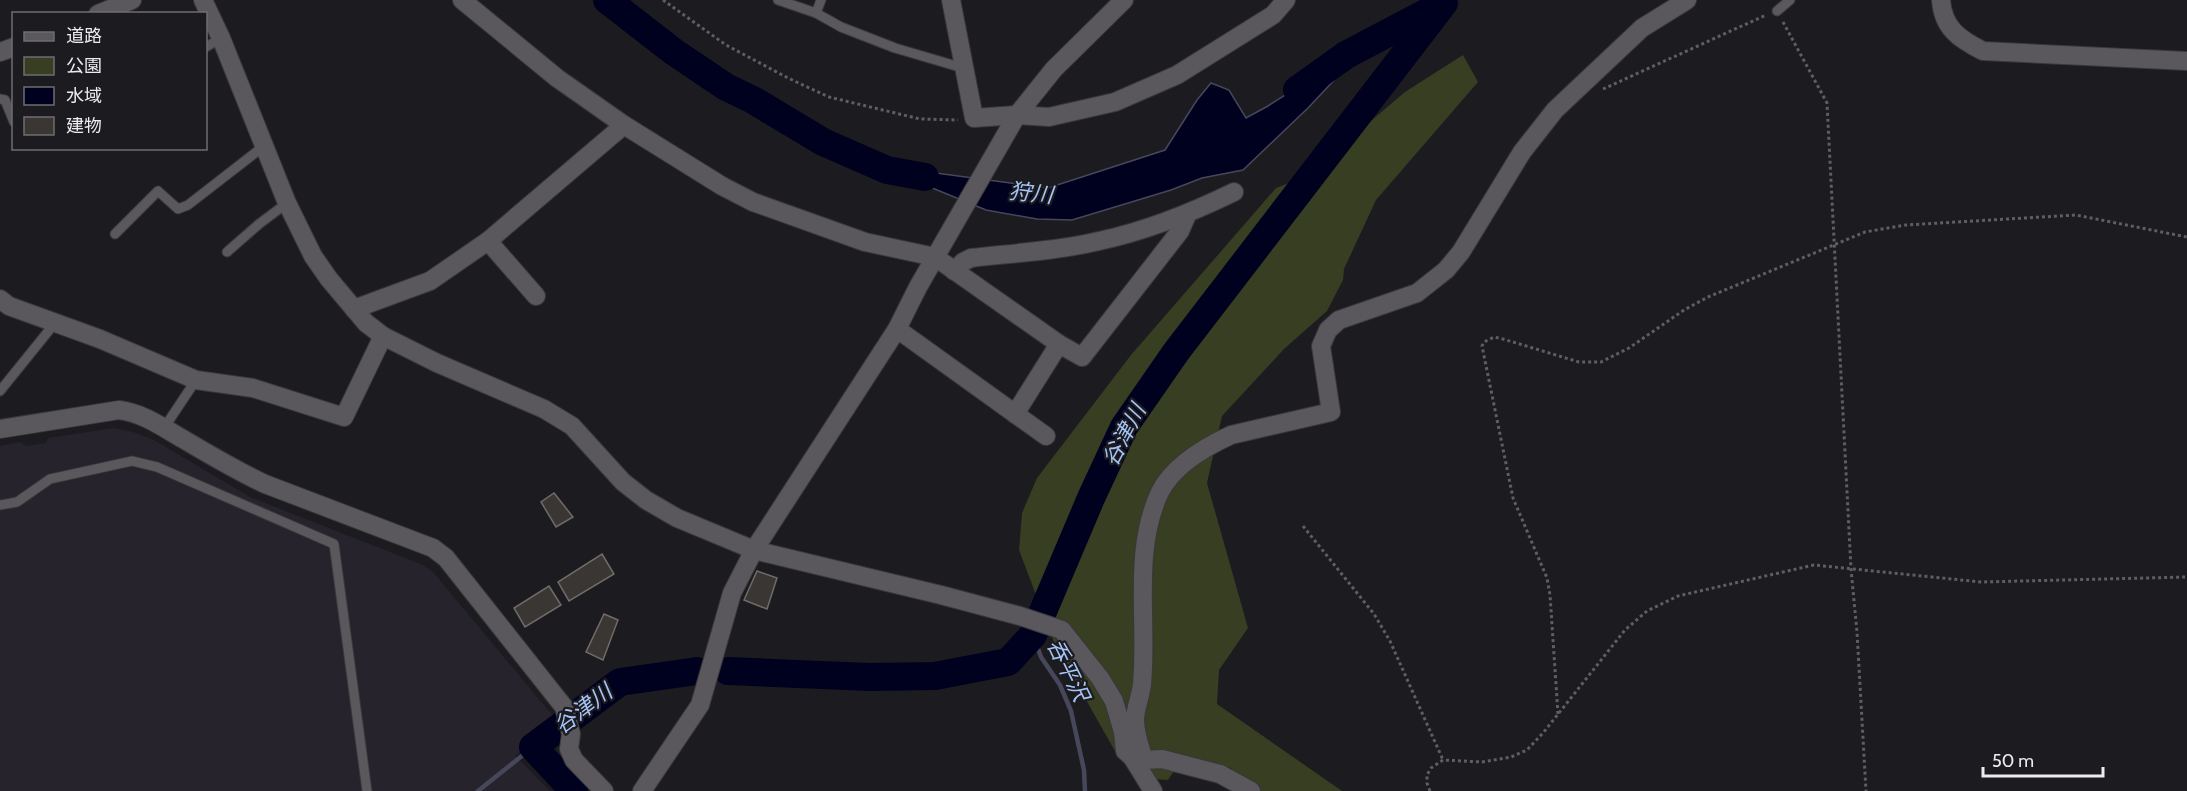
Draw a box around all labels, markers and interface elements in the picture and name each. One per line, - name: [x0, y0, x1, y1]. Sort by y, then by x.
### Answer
- legend: [12, 12, 207, 150]
- text: 道路: [66, 25, 102, 47]
- text: 公園: [66, 55, 102, 77]
- text: 水域: [66, 85, 102, 107]
- text: 建物: [66, 115, 102, 137]
- water label: 狩川: [1008, 177, 1056, 209]
- water label: 谷津川: [1097, 398, 1152, 470]
- water label: 呑平沢: [1041, 634, 1096, 708]
- water label: 谷津川: [549, 677, 619, 740]
- scale bar: [1983, 740, 2103, 778]
- text: 50 m: [1992, 750, 2034, 772]

